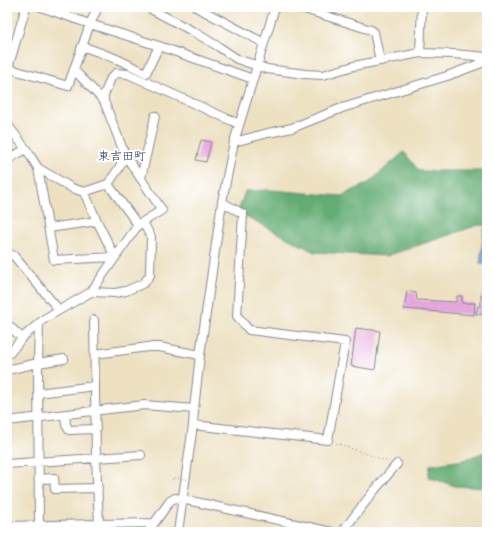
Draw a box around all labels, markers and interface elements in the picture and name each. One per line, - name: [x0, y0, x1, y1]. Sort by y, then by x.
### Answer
- district label: 東吉田町: [98, 148, 146, 163]

